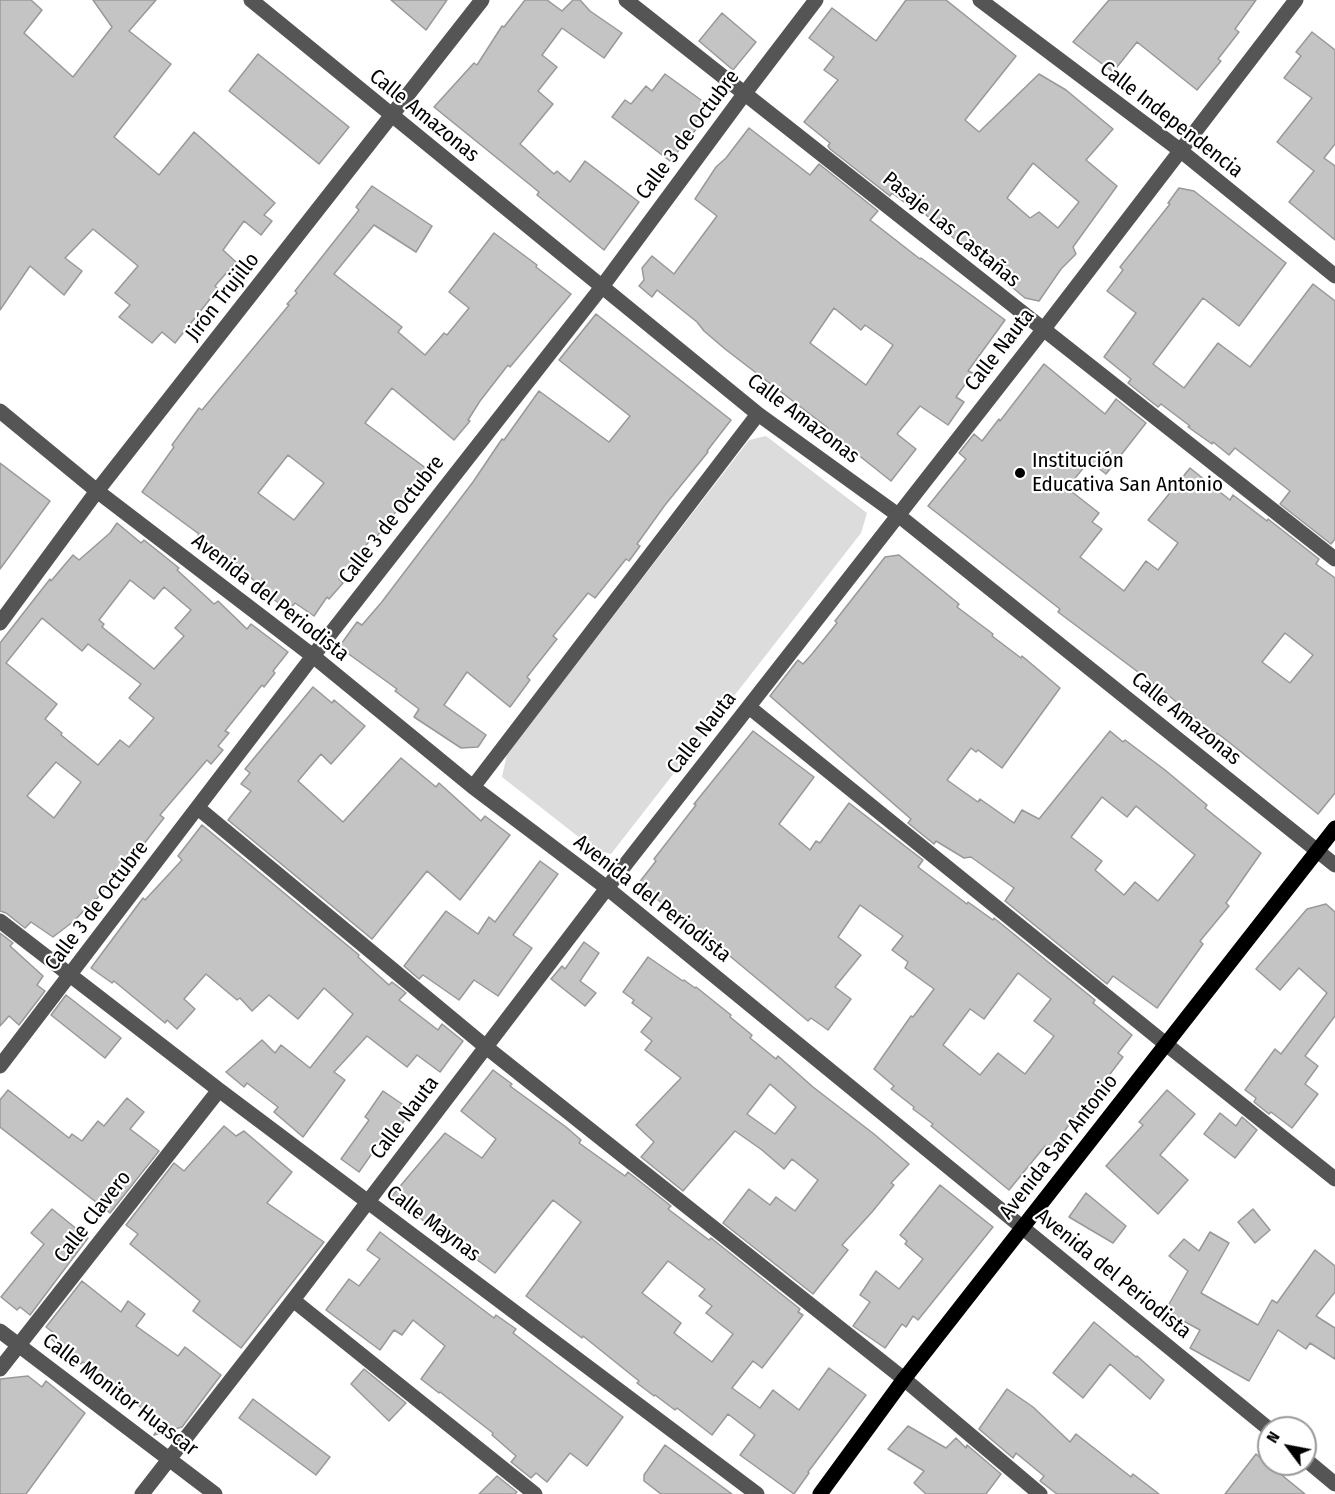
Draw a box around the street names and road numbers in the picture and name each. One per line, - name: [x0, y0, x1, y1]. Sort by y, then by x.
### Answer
- street label: Calle Independencia: [1094, 56, 1248, 184]
- street label: Calle Amazonas: [364, 64, 484, 168]
- street label: Calle 3 de Octubre: [631, 65, 745, 205]
- street label: Pasaje Las Castañas: [877, 167, 1025, 293]
- street label: Jirón Trujillo: [181, 248, 265, 346]
- street label: Calle Nauta: [960, 304, 1040, 396]
- street label: Calle Amazonas: [742, 369, 864, 469]
- street label: Calle 3 de Octubre: [334, 451, 450, 589]
- street label: Avenida del Periodista: [186, 529, 354, 667]
- street label: Calle Amazonas: [1126, 667, 1246, 771]
- street label: Calle Nauta: [662, 687, 742, 779]
- street label: Avenida del Periodista: [568, 830, 736, 968]
- street label: Calle 3 de Octubre: [40, 836, 154, 976]
- street label: Avenida San Antonio: [994, 1069, 1124, 1225]
- street label: Calle Nauta: [365, 1071, 445, 1165]
- street label: Calle Clavero: [49, 1166, 137, 1268]
- street label: Calle Maynas: [381, 1180, 485, 1268]
- street label: Avenida del Periodista: [1030, 1204, 1196, 1344]
- street label: Calle Monitor Huascar: [37, 1328, 203, 1462]

